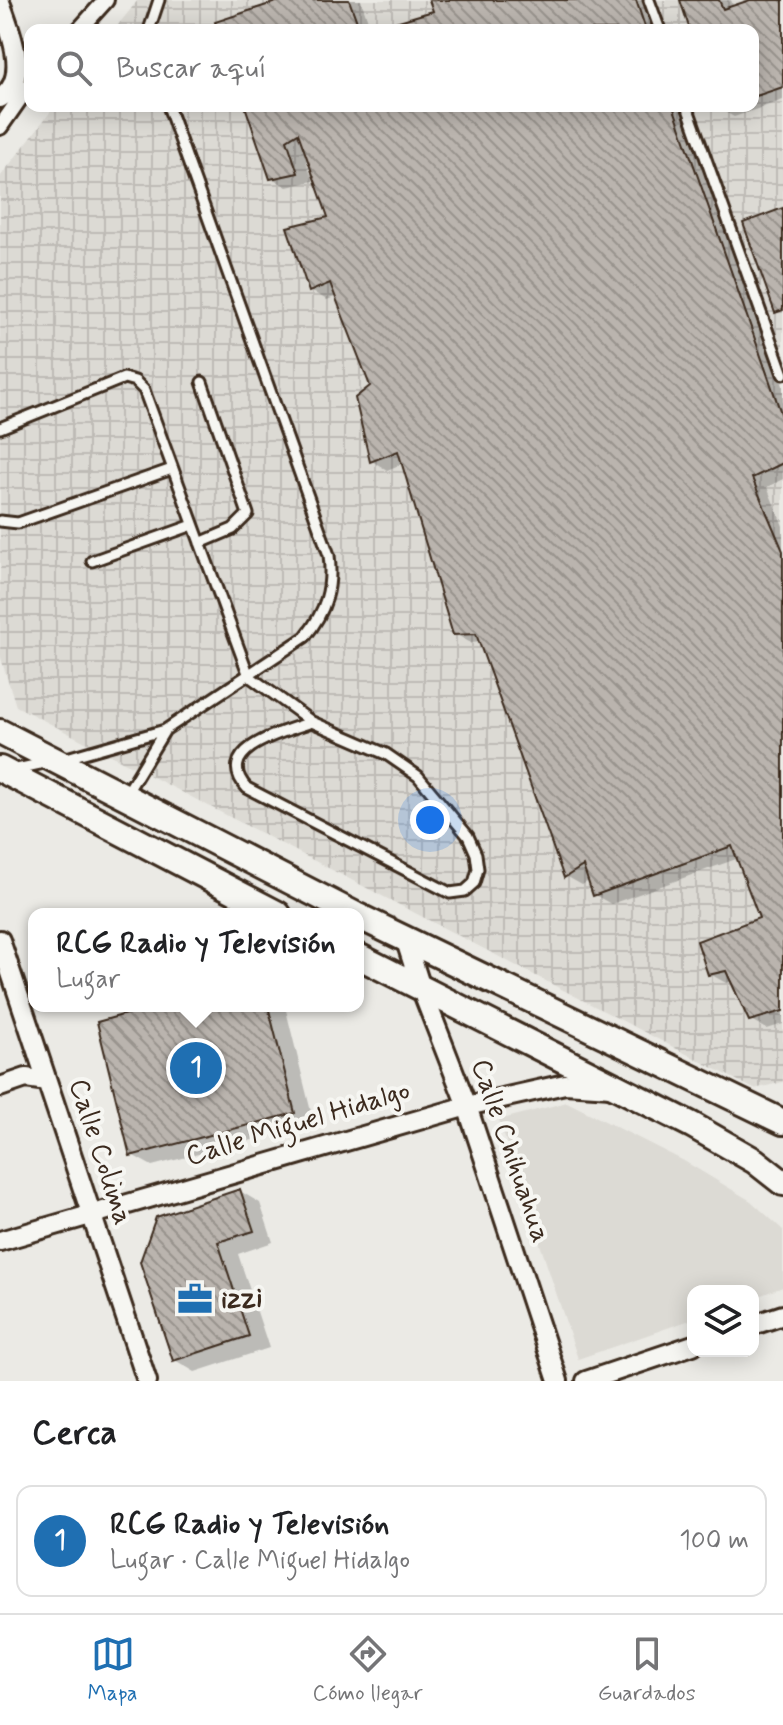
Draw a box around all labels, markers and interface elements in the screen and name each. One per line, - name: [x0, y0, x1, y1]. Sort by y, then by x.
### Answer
- search box: [24, 24, 759, 112]
- icon: search: [52, 46, 96, 90]
- text: Buscar aquí: [116, 49, 267, 88]
- your location: [410, 800, 450, 840]
- popup: [28, 908, 364, 1012]
- text: RCG Radio y Televisión: [56, 924, 336, 963]
- text: Lugar: [56, 963, 120, 997]
- pin: 1: [170, 1038, 222, 1098]
- street label: Calle Chihuahua: [461, 1054, 559, 1248]
- street label: Calle Miguel Hidalgo: [181, 1072, 416, 1179]
- street label: Calle Colima: [59, 1074, 141, 1230]
- office icon: izzi: [176, 1280, 214, 1318]
- place label: izzi: [221, 1281, 262, 1318]
- map controls: [687, 1285, 759, 1357]
- button: layers: [687, 1285, 759, 1357]
- text: Cerca: [32, 1411, 117, 1456]
- text: RCG Radio y Televisión: [110, 1505, 389, 1544]
- text: 1: [54, 1524, 66, 1558]
- text: 100 m: [679, 1524, 749, 1558]
- text: Lugar · Calle Miguel Hidalgo: [110, 1544, 410, 1578]
- tab: Mapa: [87, 1632, 138, 1708]
- tab: Cómo llegar: [313, 1632, 423, 1708]
- tab: Guardados: [598, 1632, 695, 1708]

